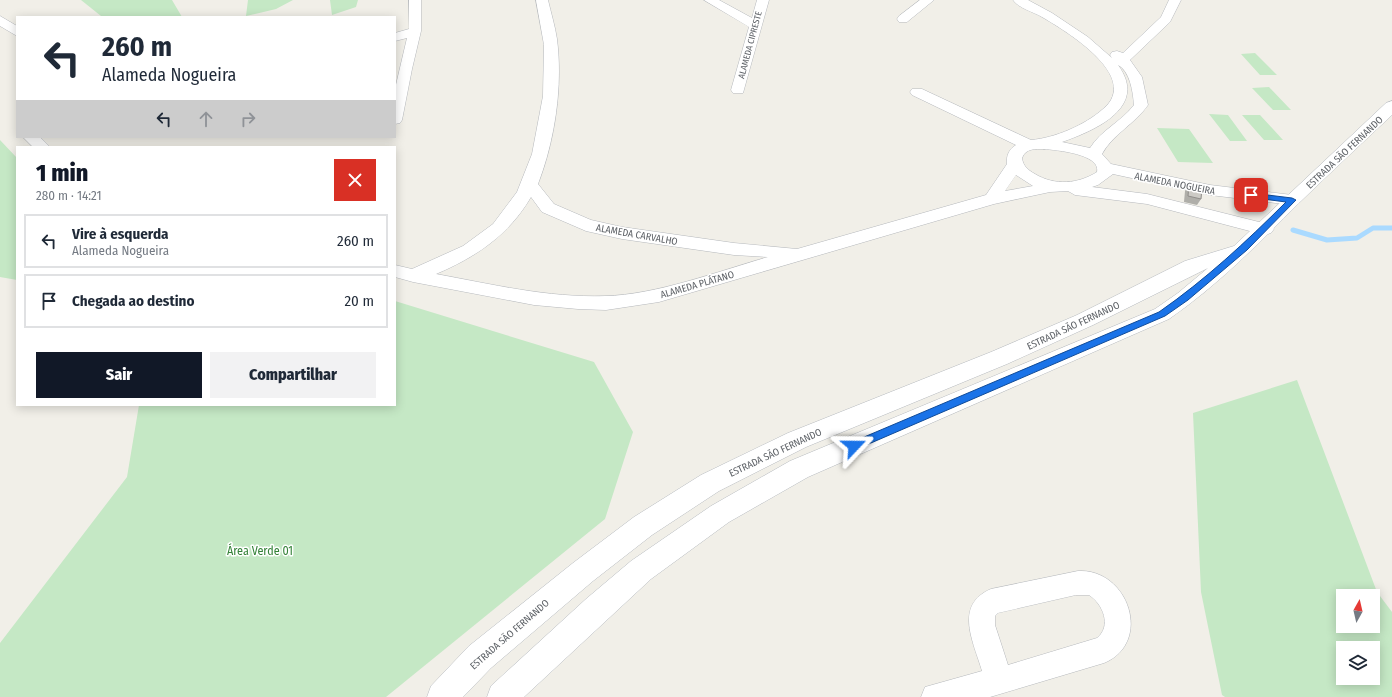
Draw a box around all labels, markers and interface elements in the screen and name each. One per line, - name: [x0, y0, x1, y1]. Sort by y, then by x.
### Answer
- street label: ALAMEDA CIPRESTE: [736, 10, 764, 80]
- text: 260 m: [102, 30, 172, 63]
- icon: left: [36, 32, 88, 84]
- text: Alameda Nogueira: [102, 64, 236, 86]
- icon: left: [153, 108, 175, 130]
- icon: ahead: [195, 108, 217, 130]
- icon: right: [237, 108, 259, 130]
- street label: ESTRADA SÃO FERNANDO: [1303, 113, 1386, 191]
- text: 1 min: [36, 159, 88, 187]
- button: close: [334, 159, 376, 201]
- street label: ALAMEDA NOGUEIRA: [1133, 170, 1217, 198]
- pin: [1234, 178, 1268, 212]
- icon: arrive: [1240, 184, 1262, 206]
- text: 280 m · 14:21: [36, 188, 102, 203]
- street label: ALAMEDA CARVALHO: [595, 222, 679, 248]
- text: Vire à esquerda: [72, 225, 169, 243]
- icon: left: [38, 230, 60, 252]
- text: 260 m: [337, 232, 374, 250]
- text: Alameda Nogueira: [72, 243, 169, 258]
- street label: ALAMEDA PLÁTANO: [658, 267, 736, 301]
- icon: arrive: [38, 290, 60, 312]
- text: Chegada ao destino: [72, 292, 194, 310]
- text: 20 m: [345, 292, 374, 310]
- street label: ESTRADA SÃO FERNANDO: [1025, 298, 1122, 353]
- button: Sair: [36, 352, 202, 398]
- button: Compartilhar: [210, 352, 376, 398]
- street label: ESTRADA SÃO FERNANDO: [727, 425, 824, 480]
- position arrow: [833, 425, 875, 467]
- park label: Área Verde 01: [227, 543, 293, 558]
- north arrow: [1336, 589, 1380, 633]
- map controls: [1336, 589, 1380, 685]
- street label: ESTRADA SÃO FERNANDO: [467, 596, 552, 672]
- button: layers: [1336, 641, 1380, 685]

